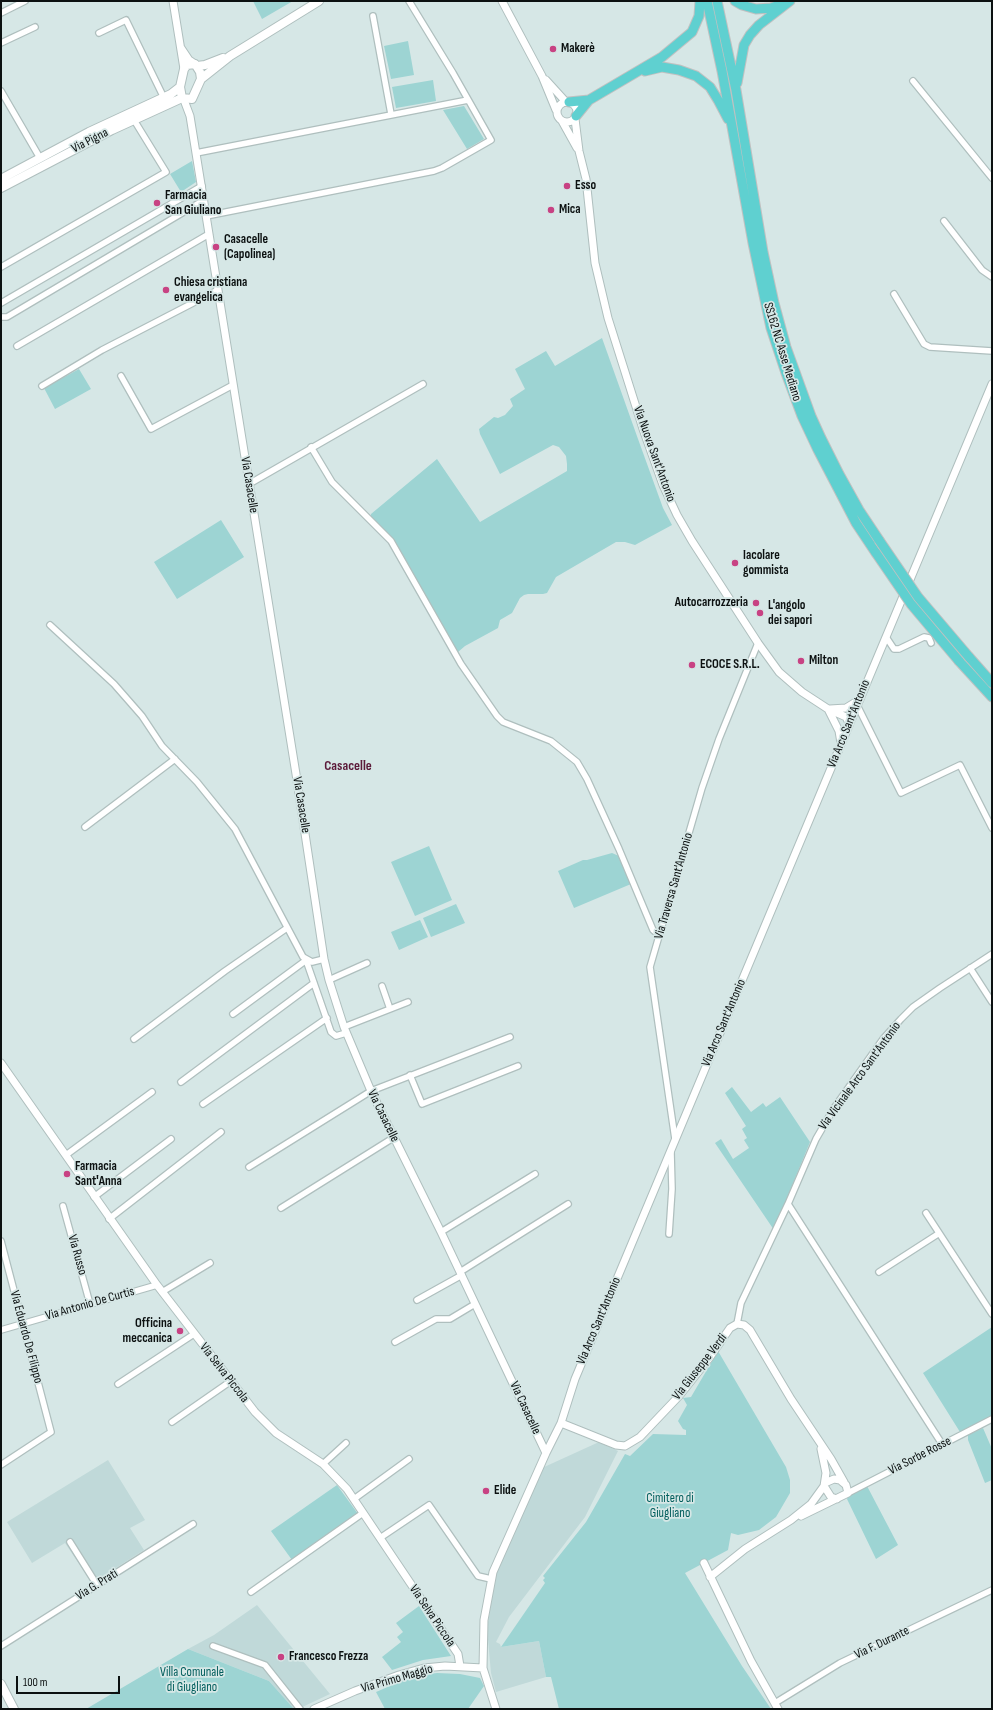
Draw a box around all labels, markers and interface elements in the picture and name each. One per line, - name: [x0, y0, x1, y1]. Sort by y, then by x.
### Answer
- place label: Makerè: [561, 41, 595, 57]
- marker: Makerè: [548, 44, 558, 54]
- street label: Via Pigna: [69, 125, 111, 157]
- place label: Esso: [575, 178, 596, 194]
- marker: Esso: [562, 181, 572, 191]
- place label: Farmacia San Giuliano: [165, 188, 221, 219]
- marker: Farmacia San Giuliano: [152, 198, 162, 208]
- place label: Mica: [559, 202, 581, 218]
- marker: Mica: [546, 205, 556, 215]
- place label: Casacelle (Capolinea): [224, 232, 275, 263]
- marker: Casacelle (Capolinea): [211, 242, 221, 252]
- place label: Chiesa cristiana evangelica: [174, 275, 247, 306]
- marker: Chiesa cristiana evangelica: [161, 285, 171, 295]
- street label: SS162 NC Asse Mediano: [760, 301, 804, 403]
- street label: Via Nuova Sant'Antonio: [629, 404, 679, 504]
- street label: Via Casacelle: [237, 456, 261, 514]
- place label: Iacolare gommista: [743, 548, 789, 579]
- marker: Iacolare gommista: [730, 558, 740, 568]
- place label: Autocarrozzeria: [675, 595, 748, 611]
- marker: Autocarrozzeria: [751, 598, 761, 608]
- place label: L'angolo dei sapori: [768, 598, 812, 629]
- marker: L'angolo dei sapori: [755, 608, 765, 618]
- place label: Milton: [809, 653, 838, 669]
- marker: Milton: [796, 656, 806, 666]
- place label: ECOCE S.R.L.: [700, 657, 760, 673]
- marker: ECOCE S.R.L.: [687, 660, 697, 670]
- street label: Via Arco Sant'Antonio: [824, 678, 874, 770]
- district label: Casacelle: [324, 758, 372, 774]
- street label: Via Casacelle: [289, 776, 313, 834]
- street label: Via Traversa Sant'Antonio: [651, 831, 697, 941]
- street label: Via Arco Sant'Antonio: [699, 977, 749, 1069]
- street label: Via Vicinale Arco Sant'Antonio: [816, 1019, 904, 1133]
- street label: Via Casacelle: [364, 1087, 402, 1145]
- place label: Farmacia Sant'Anna: [75, 1159, 122, 1190]
- marker: Farmacia Sant'Anna: [62, 1169, 72, 1179]
- street label: Via Russo: [64, 1233, 90, 1277]
- street label: Via Arco Sant'Antonio: [574, 1275, 624, 1367]
- street label: Via Antonio De Curtis: [44, 1284, 136, 1324]
- street label: Via Eduardo De Filippo: [6, 1289, 46, 1385]
- place label: Officina meccanica: [123, 1316, 172, 1347]
- marker: Officina meccanica: [175, 1326, 185, 1336]
- street label: Via Giuseppe Verdi: [669, 1331, 731, 1403]
- street label: Via Selva Piccola: [196, 1340, 252, 1406]
- street label: Via Casacelle: [506, 1379, 544, 1437]
- street label: Via Sorbe Rosse: [886, 1434, 954, 1478]
- place label: Elide: [494, 1483, 516, 1499]
- marker: Elide: [481, 1486, 491, 1496]
- park label: Cimitero di Giugliano: [646, 1491, 694, 1522]
- street label: Via G. Prati: [73, 1566, 121, 1604]
- street label: Via Selva Piccola: [406, 1582, 458, 1650]
- street label: Via F. Durante: [852, 1623, 912, 1663]
- place label: Francesco Frezza: [289, 1649, 368, 1665]
- marker: Francesco Frezza: [276, 1652, 286, 1662]
- street label: Via Primo Maggio: [359, 1661, 435, 1697]
- park label: Villa Comunale di Giugliano: [160, 1665, 224, 1696]
- scale bar: [18, 1668, 122, 1694]
- text: 100 m: [23, 1675, 48, 1690]

